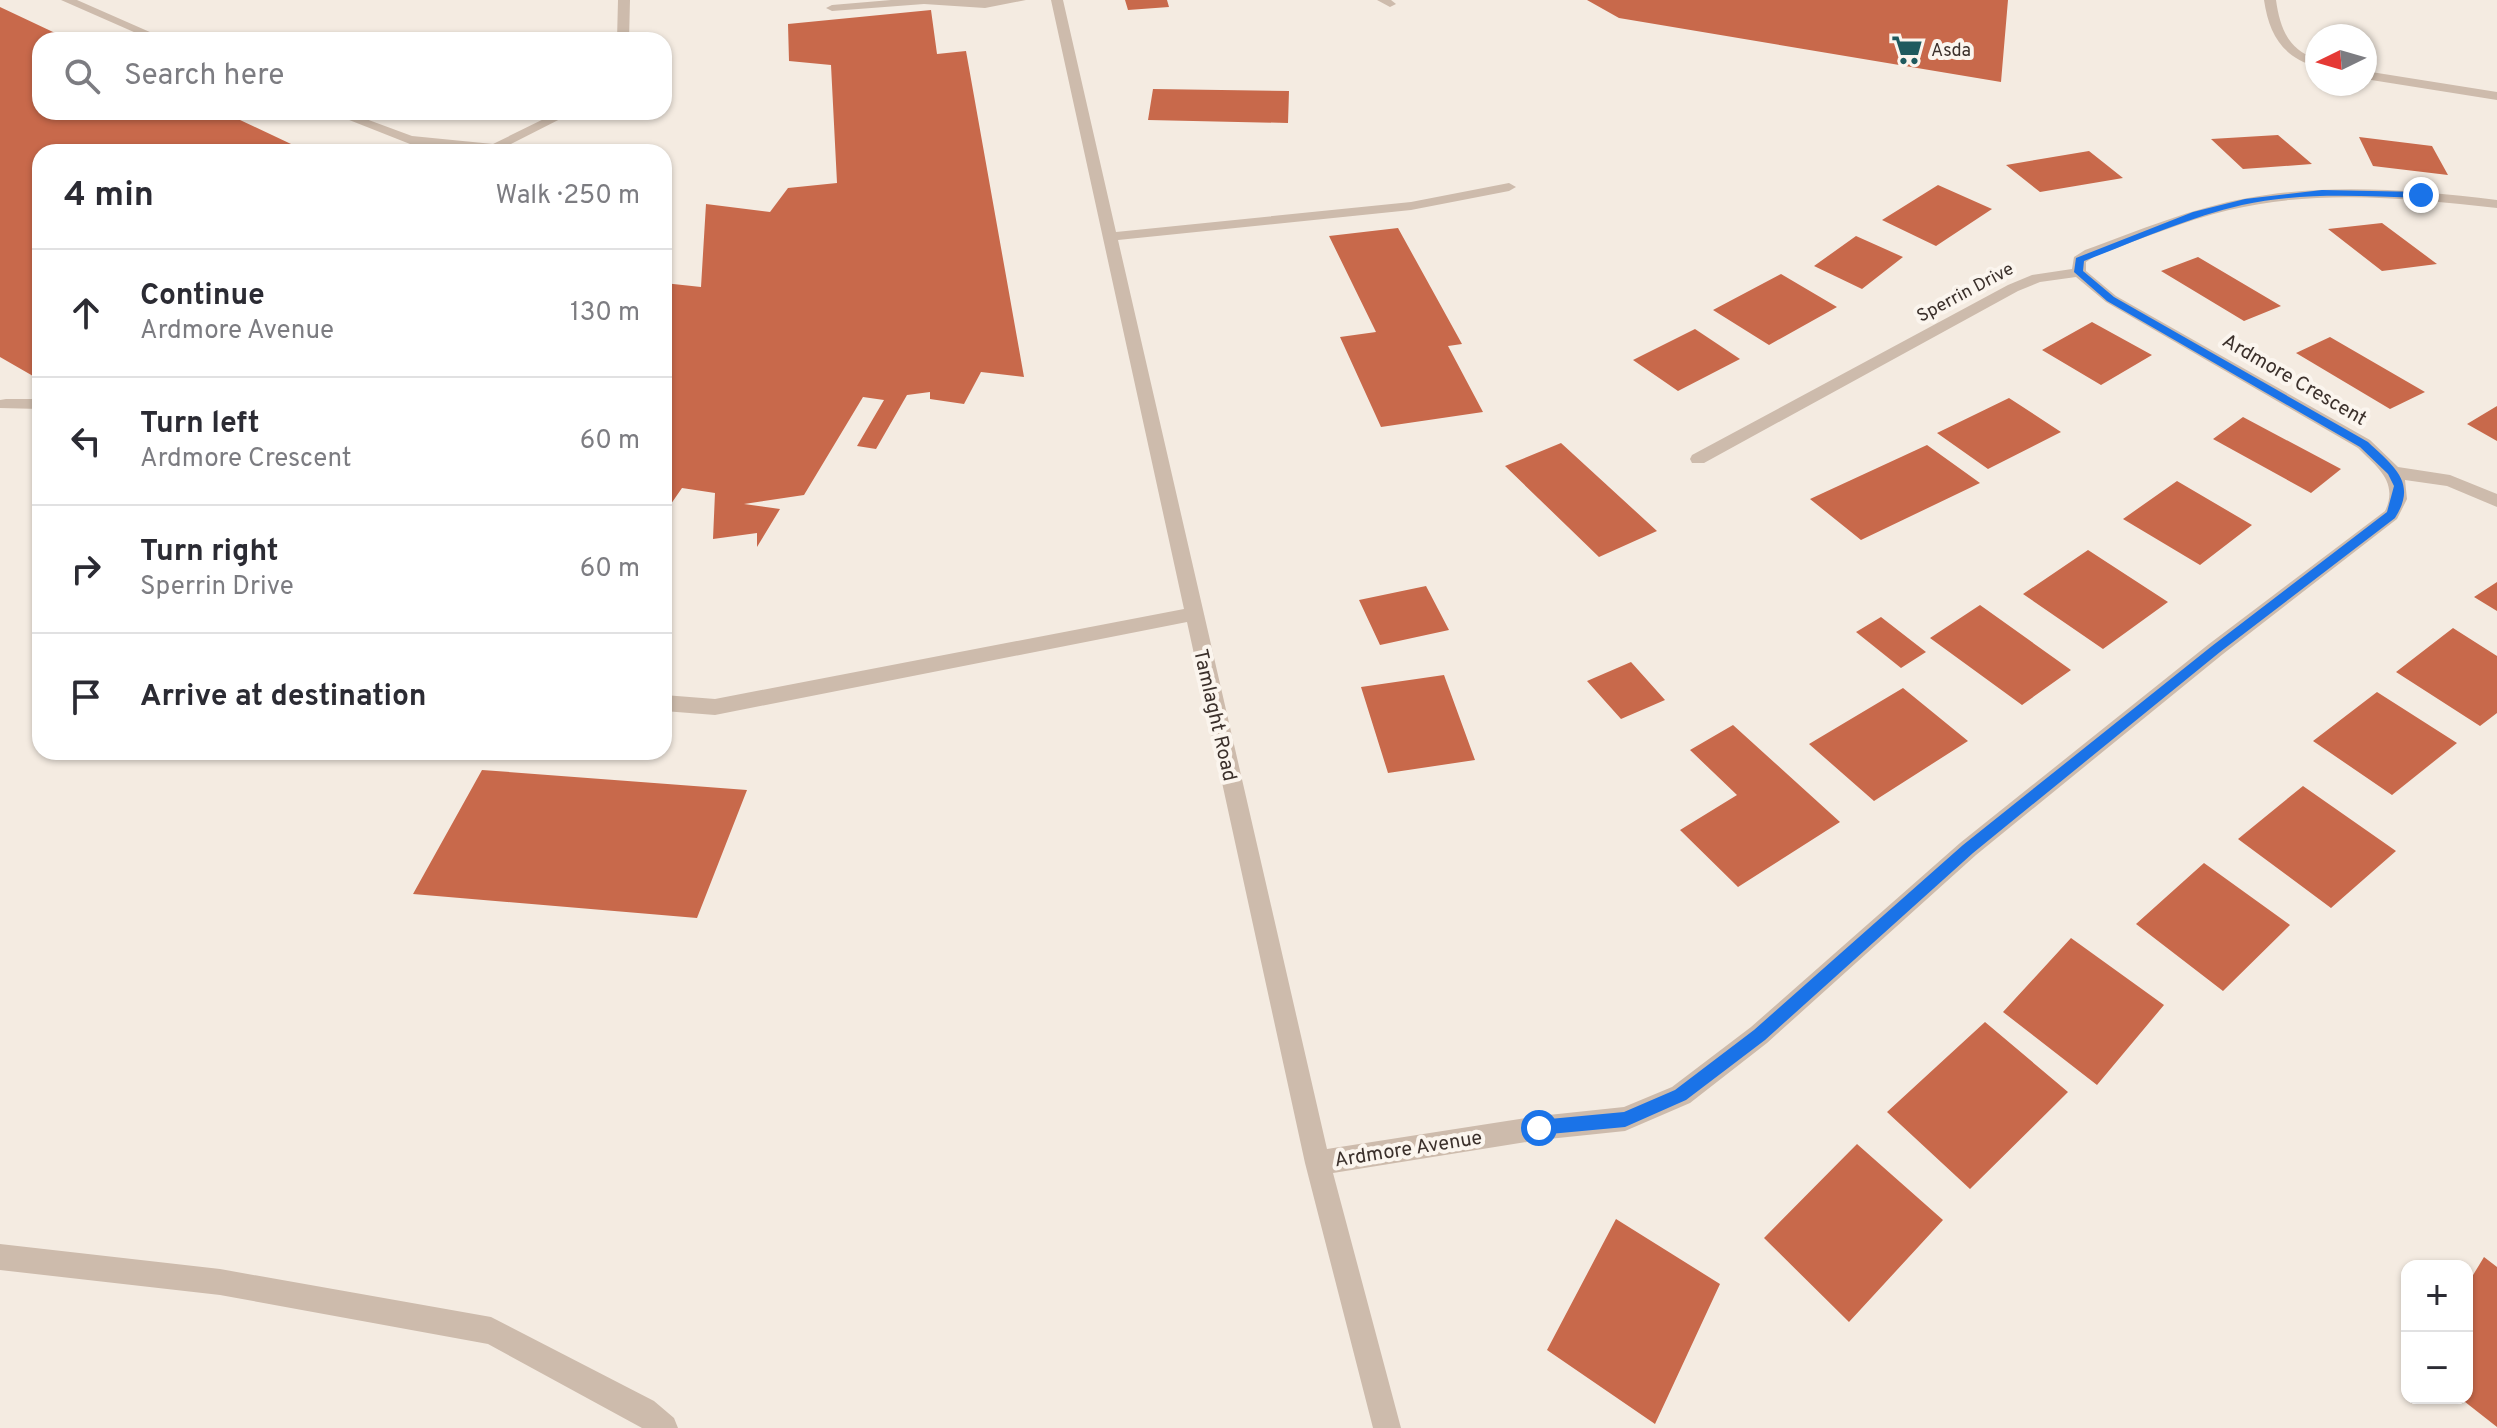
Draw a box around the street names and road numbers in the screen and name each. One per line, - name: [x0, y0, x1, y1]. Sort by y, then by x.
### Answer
- street label: Sperrin Drive: [1913, 258, 2018, 328]
- street label: Ardmore Crescent: [2217, 329, 2371, 433]
- street label: Tamlaght Road: [1186, 647, 1242, 784]
- street label: Ardmore Avenue: [1333, 1125, 1484, 1174]

